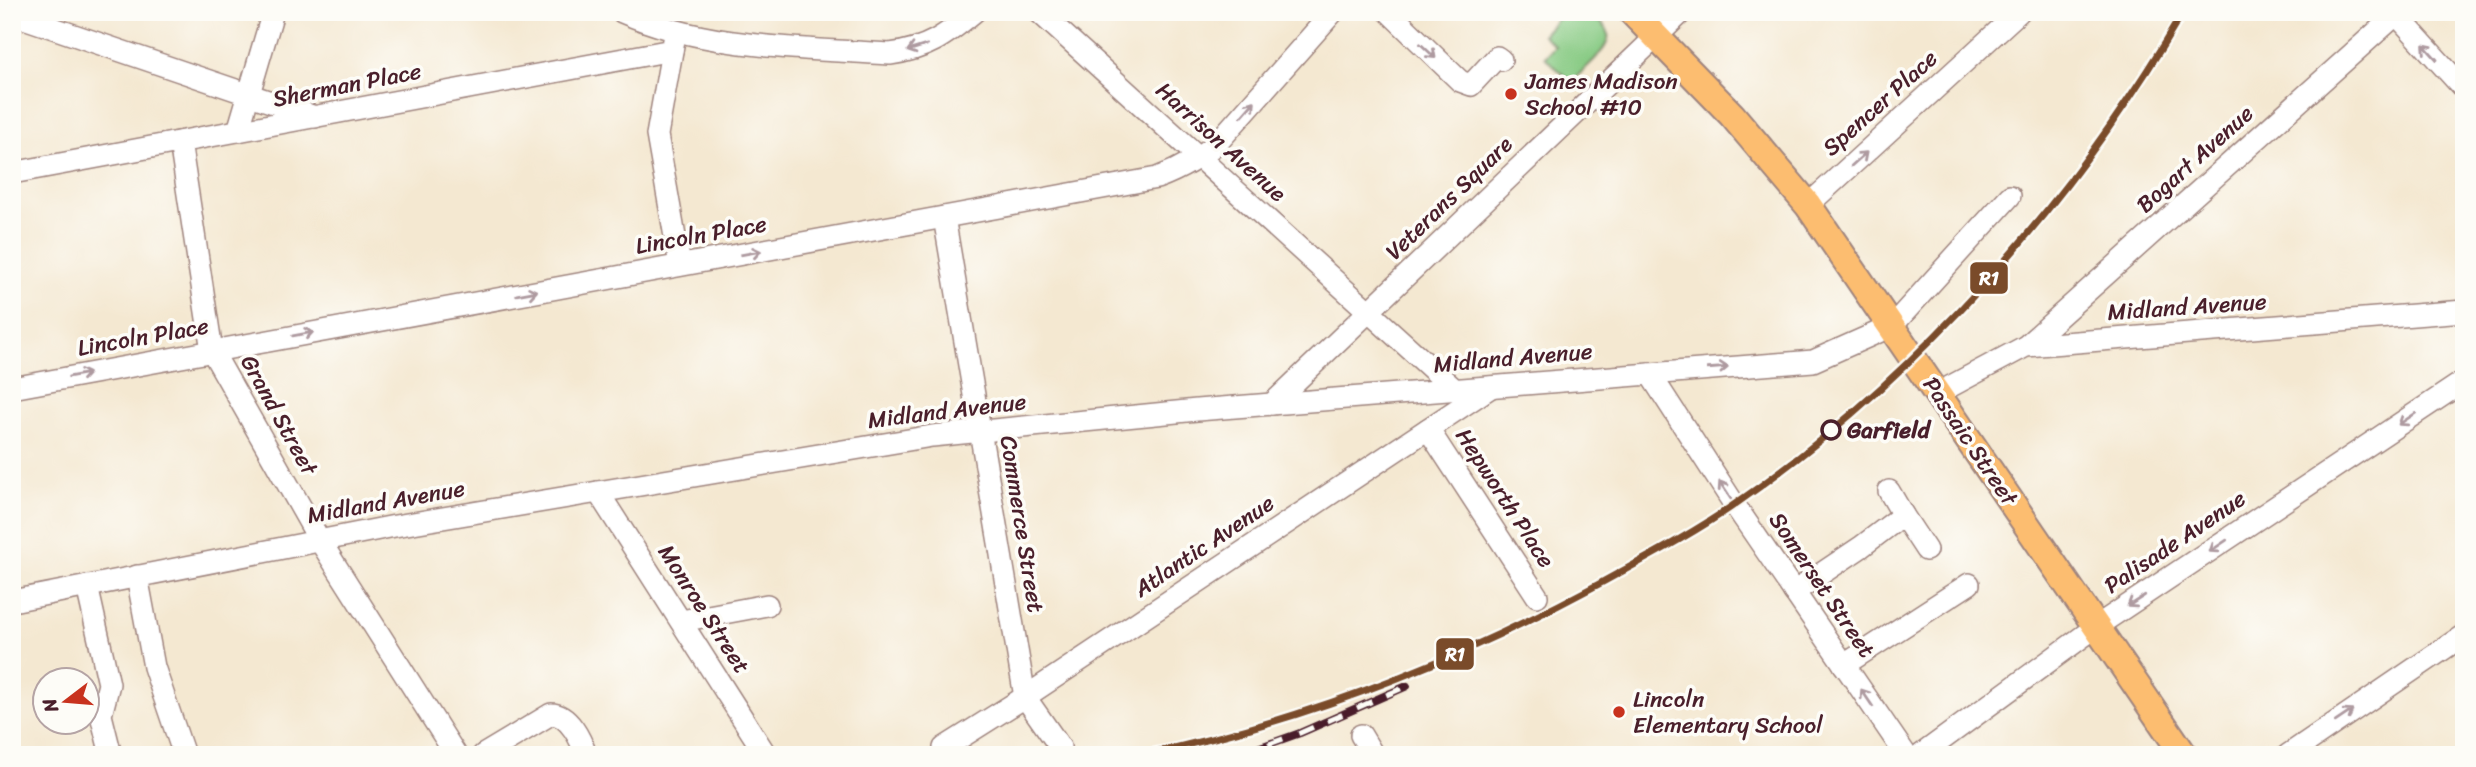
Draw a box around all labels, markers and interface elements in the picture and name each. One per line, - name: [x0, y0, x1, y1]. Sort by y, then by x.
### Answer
- street label: Spencer Place: [1812, 39, 1948, 167]
- one-way arrow: [906, 43, 928, 56]
- one-way arrow: [1419, 43, 1437, 59]
- one-way arrow: [2422, 43, 2438, 61]
- street label: Sherman Place: [269, 50, 425, 120]
- place label: James Madison School #10: [1524, 61, 1678, 128]
- street label: Harrison Avenue: [1146, 71, 1296, 213]
- marker: James Madison School #10: [1503, 86, 1519, 102]
- street label: Bogart Avenue: [2126, 94, 2264, 224]
- one-way arrow: [1239, 101, 1256, 118]
- street label: Veterans Square: [1375, 126, 1523, 270]
- one-way arrow: [1850, 151, 1868, 167]
- street label: Lincoln Place: [632, 203, 770, 267]
- one-way arrow: [739, 245, 762, 259]
- line badge: R1: [1969, 261, 2009, 295]
- text: R1: [1978, 262, 1999, 295]
- street label: Midland Avenue: [2106, 281, 2268, 333]
- one-way arrow: [515, 286, 538, 300]
- street label: Lincoln Place: [74, 305, 212, 369]
- one-way arrow: [291, 327, 314, 341]
- street label: Midland Avenue: [1432, 331, 1594, 385]
- street label: Grand Street: [229, 347, 330, 484]
- one-way arrow: [1707, 361, 1729, 374]
- one-way arrow: [67, 368, 90, 382]
- street label: Passaic Street: [1911, 368, 2030, 516]
- street label: Midland Avenue: [865, 381, 1029, 441]
- place label: Garfield: [1846, 410, 1932, 451]
- one-way arrow: [2398, 412, 2417, 426]
- street label: Hepworth Place: [1444, 419, 1566, 577]
- marker: Garfield: [1821, 420, 1841, 440]
- street label: Commerce Street: [988, 433, 1056, 615]
- street label: Midland Avenue: [304, 468, 468, 536]
- street label: Palisade Avenue: [2095, 479, 2255, 605]
- one-way arrow: [1718, 481, 1732, 501]
- street label: Atlantic Avenue: [1124, 483, 1283, 609]
- street label: Somerset Street: [1758, 503, 1886, 667]
- street label: Monroe Street: [647, 536, 761, 682]
- one-way arrow: [2209, 539, 2228, 553]
- one-way arrow: [2127, 593, 2146, 608]
- line badge: R1: [1435, 637, 1475, 671]
- text: R1: [1444, 638, 1465, 671]
- north arrow: [32, 666, 102, 736]
- place label: Lincoln Elementary School: [1633, 679, 1823, 746]
- one-way arrow: [1860, 689, 1874, 709]
- text: N: [32, 694, 68, 717]
- marker: Lincoln Elementary School: [1611, 704, 1627, 720]
- one-way arrow: [2334, 709, 2353, 724]

